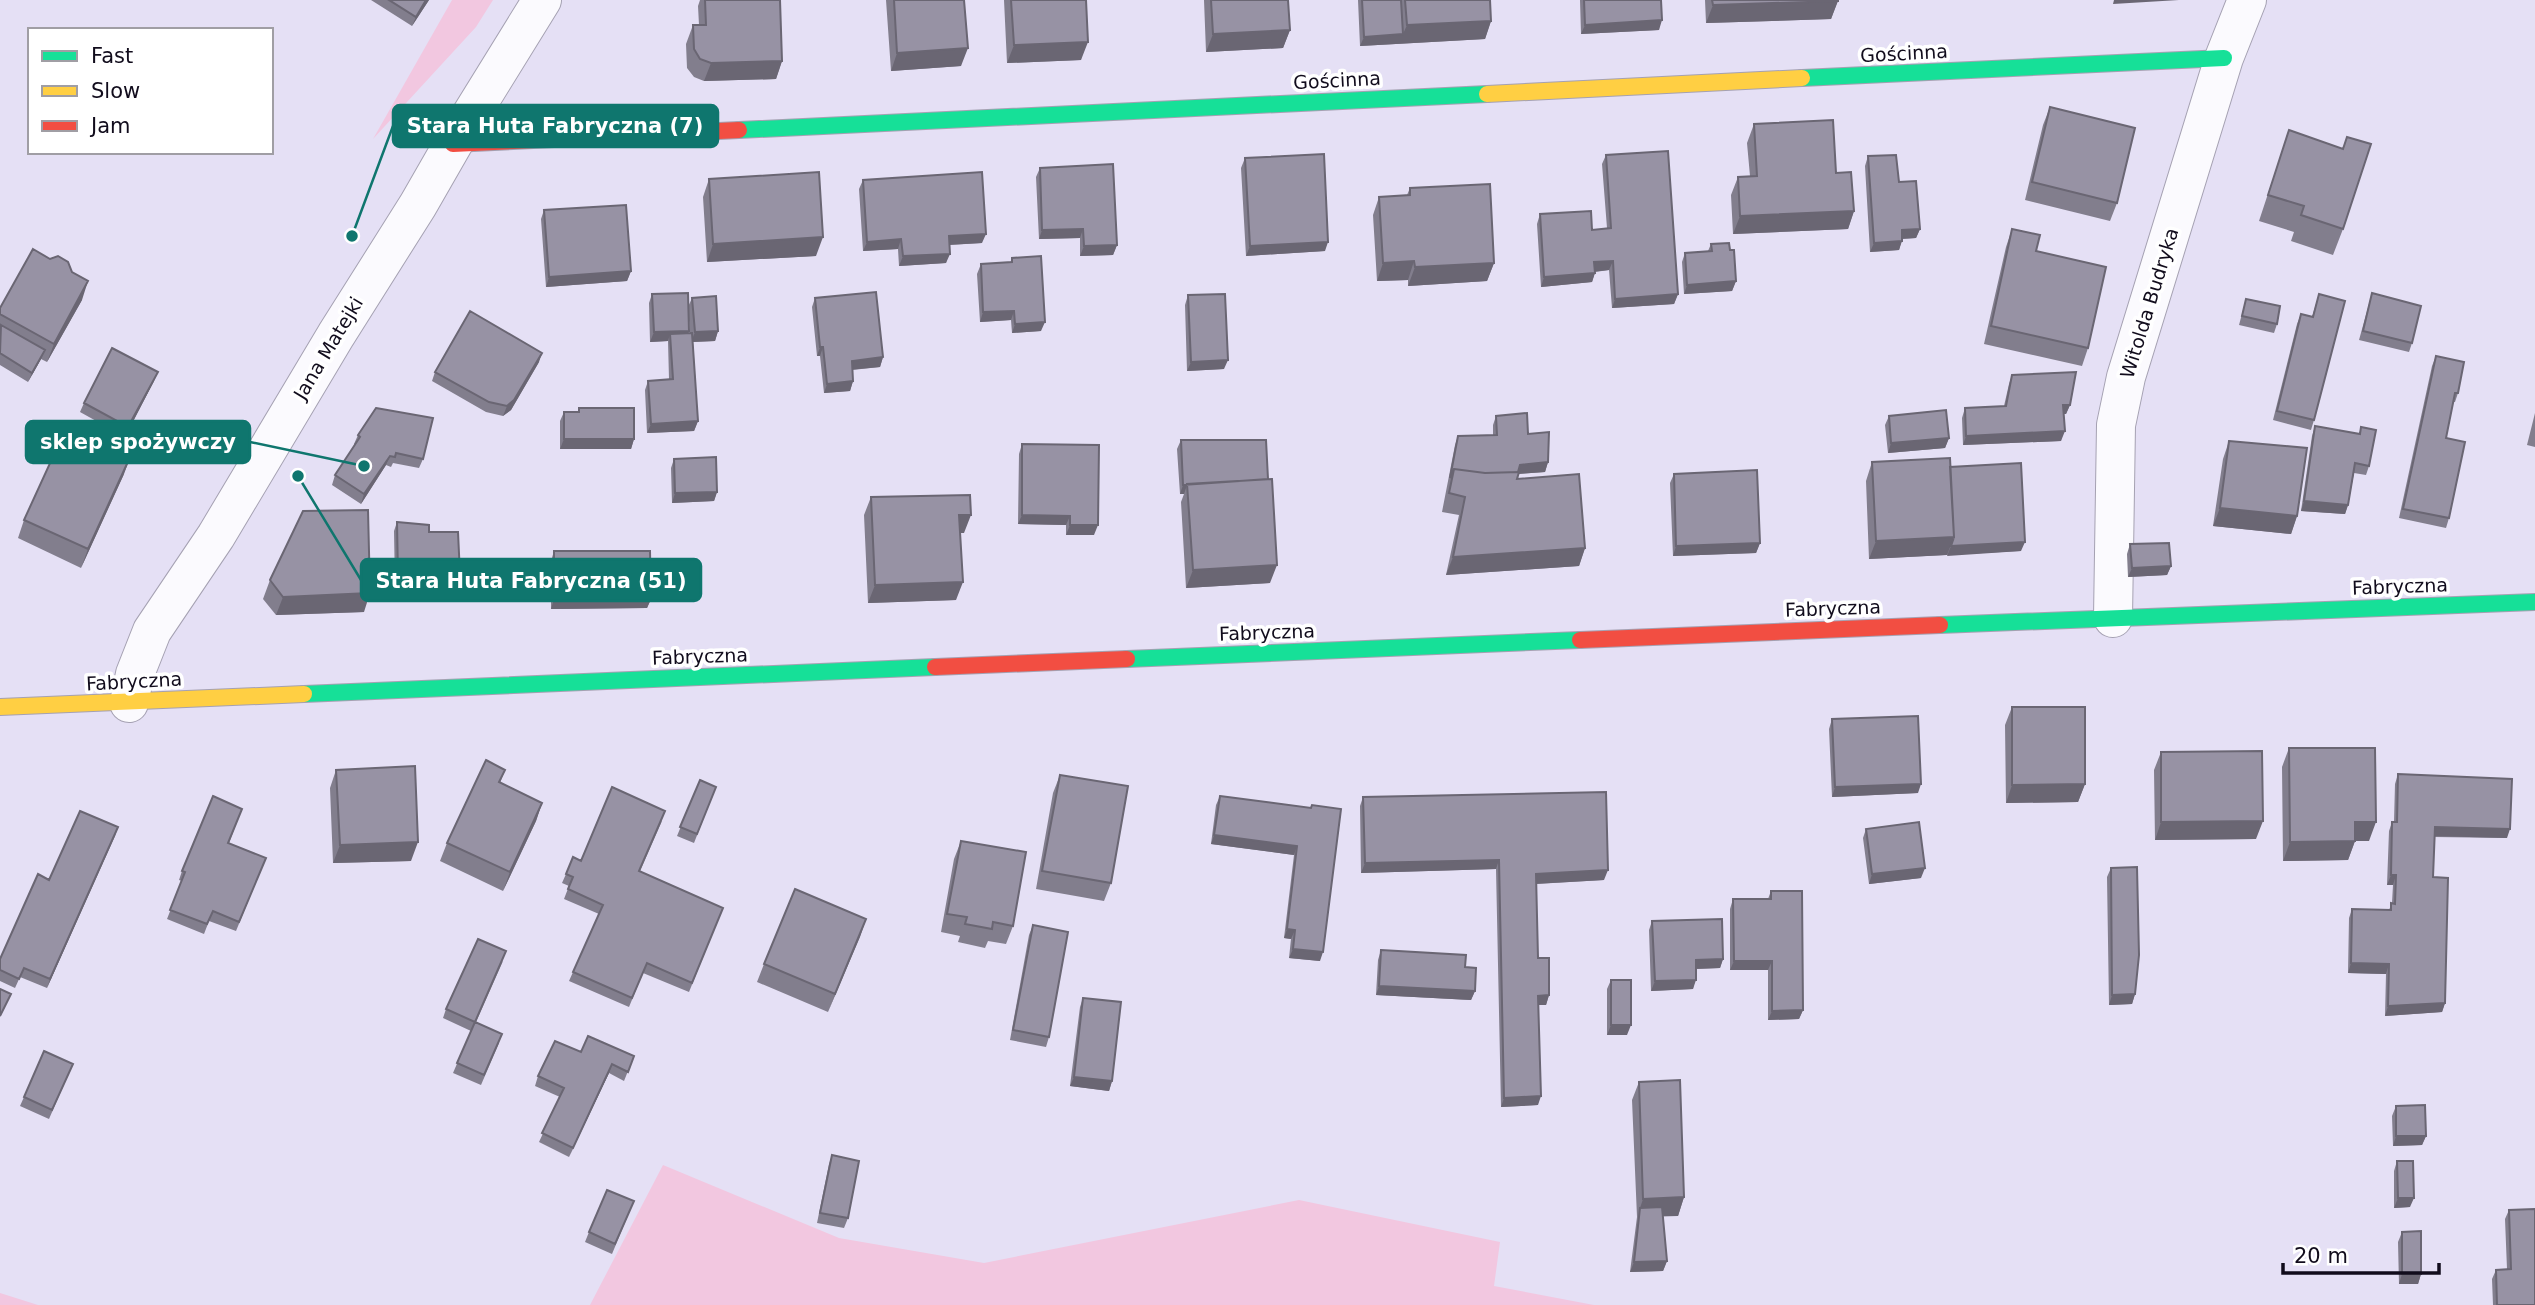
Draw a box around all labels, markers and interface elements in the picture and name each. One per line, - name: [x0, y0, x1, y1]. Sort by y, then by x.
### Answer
- legend: [28, 28, 273, 154]
- street label: Gościnna: [1860, 40, 1948, 66]
- text: Fast: [91, 44, 133, 68]
- street label: Gościnna: [1293, 67, 1381, 93]
- text: Slow: [91, 79, 140, 103]
- callout: Stara Huta Fabryczna (7): [393, 105, 718, 147]
- text: Jam: [89, 114, 131, 138]
- text: Stara Huta Fabryczna (7): [407, 114, 703, 138]
- street label: Witolda Budryka: [2116, 225, 2182, 381]
- street label: Jana Matejki: [288, 293, 367, 404]
- callout: sklep spożywczy: [26, 421, 250, 463]
- text: sklep spożywczy: [40, 430, 236, 454]
- callout: Stara Huta Fabryczna (51): [361, 559, 701, 601]
- text: Stara Huta Fabryczna (51): [375, 569, 687, 593]
- street label: Fabryczna: [2352, 573, 2448, 599]
- street label: Fabryczna: [1785, 595, 1881, 621]
- street label: Fabryczna: [1219, 619, 1315, 645]
- street label: Fabryczna: [652, 643, 748, 669]
- street label: Fabryczna: [85, 668, 183, 694]
- scale bar: [2283, 1232, 2439, 1276]
- text: 20 m: [2294, 1244, 2348, 1268]

